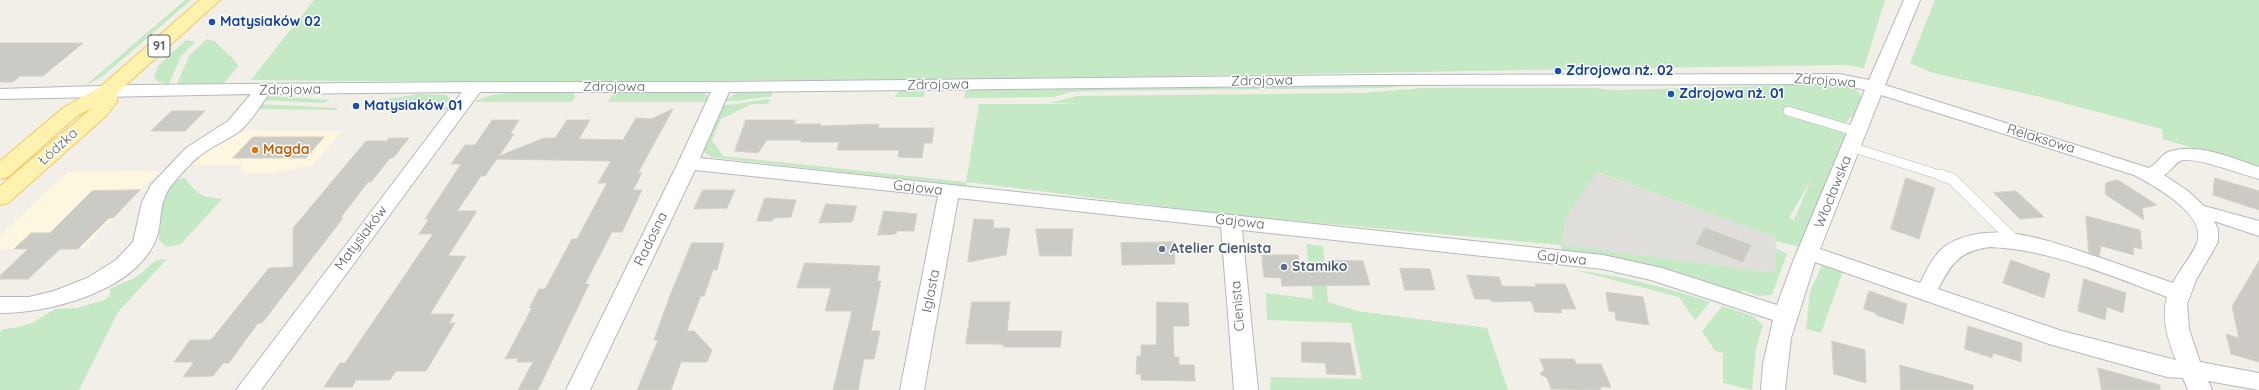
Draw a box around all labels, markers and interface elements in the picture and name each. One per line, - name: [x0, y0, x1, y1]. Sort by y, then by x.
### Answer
- place label: Matysiaków 02: [220, 14, 321, 30]
- marker: Matysiaków 02: [207, 17, 217, 27]
- road number: 91: [148, 35, 170, 57]
- place label: Zdrojowa nż. 02: [1566, 63, 1673, 79]
- marker: Zdrojowa nż. 02: [1553, 66, 1563, 76]
- street label: Zdrojowa: [1793, 70, 1857, 92]
- street label: Zdrojowa: [1231, 72, 1293, 90]
- street label: Zdrojowa: [907, 76, 969, 94]
- street label: Zdrojowa: [583, 79, 645, 95]
- street label: Zdrojowa: [259, 81, 321, 99]
- place label: Zdrojowa nż. 01: [1679, 86, 1784, 102]
- marker: Zdrojowa nż. 01: [1666, 89, 1676, 99]
- place label: Matysiaków 01: [364, 98, 462, 114]
- marker: Matysiaków 01: [351, 101, 361, 111]
- street label: Relaksowa: [2005, 121, 2077, 157]
- street label: Łódzka: [35, 125, 81, 169]
- place label: Magda: [263, 142, 309, 158]
- marker: Magda: [250, 145, 260, 155]
- street label: Włocławska: [1811, 153, 1855, 231]
- street label: Gajowa: [892, 177, 944, 199]
- street label: Matysiaków: [331, 202, 391, 274]
- street label: Radosna: [631, 209, 671, 269]
- street label: Gajowa: [1214, 211, 1266, 233]
- place label: Atelier Cienista: [1170, 241, 1271, 257]
- marker: Atelier Cienista: [1157, 244, 1167, 254]
- street label: Gajowa: [1536, 247, 1588, 269]
- place label: Stamiko: [1292, 259, 1347, 275]
- marker: Stamiko: [1279, 262, 1289, 272]
- street label: Iglasta: [919, 268, 943, 314]
- street label: Cienista: [1227, 280, 1249, 332]

